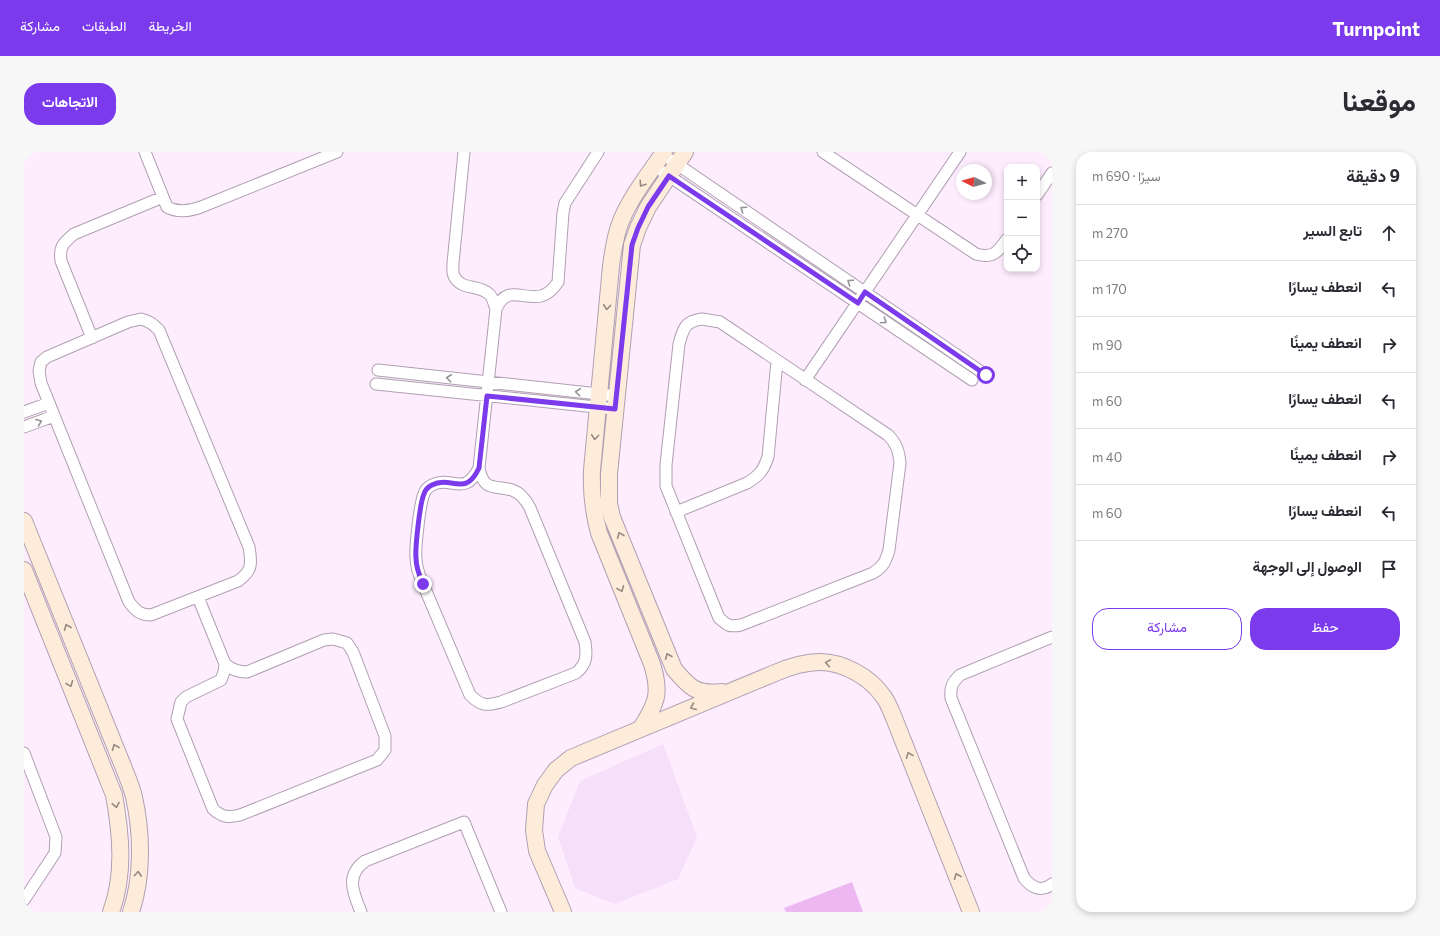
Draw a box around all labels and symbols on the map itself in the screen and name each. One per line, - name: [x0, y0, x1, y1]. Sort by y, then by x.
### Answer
- north arrow: [956, 164, 992, 200]
- one-way arrow: [639, 180, 647, 187]
- one-way arrow: [740, 207, 747, 214]
- one-way arrow: [847, 279, 854, 287]
- one-way arrow: [602, 304, 611, 310]
- one-way arrow: [880, 316, 887, 323]
- route start: [977, 366, 995, 384]
- one-way arrow: [446, 373, 452, 382]
- one-way arrow: [575, 387, 581, 396]
- one-way arrow: [35, 418, 42, 426]
- one-way arrow: [590, 434, 599, 440]
- one-way arrow: [616, 532, 624, 539]
- route end: [414, 575, 432, 593]
- one-way arrow: [616, 585, 624, 593]
- one-way arrow: [63, 623, 71, 630]
- one-way arrow: [665, 652, 673, 660]
- one-way arrow: [825, 659, 832, 668]
- one-way arrow: [65, 679, 73, 687]
- one-way arrow: [689, 702, 696, 710]
- one-way arrow: [112, 744, 120, 751]
- one-way arrow: [905, 751, 913, 758]
- one-way arrow: [111, 802, 120, 809]
- one-way arrow: [133, 871, 142, 877]
- one-way arrow: [953, 872, 961, 879]

